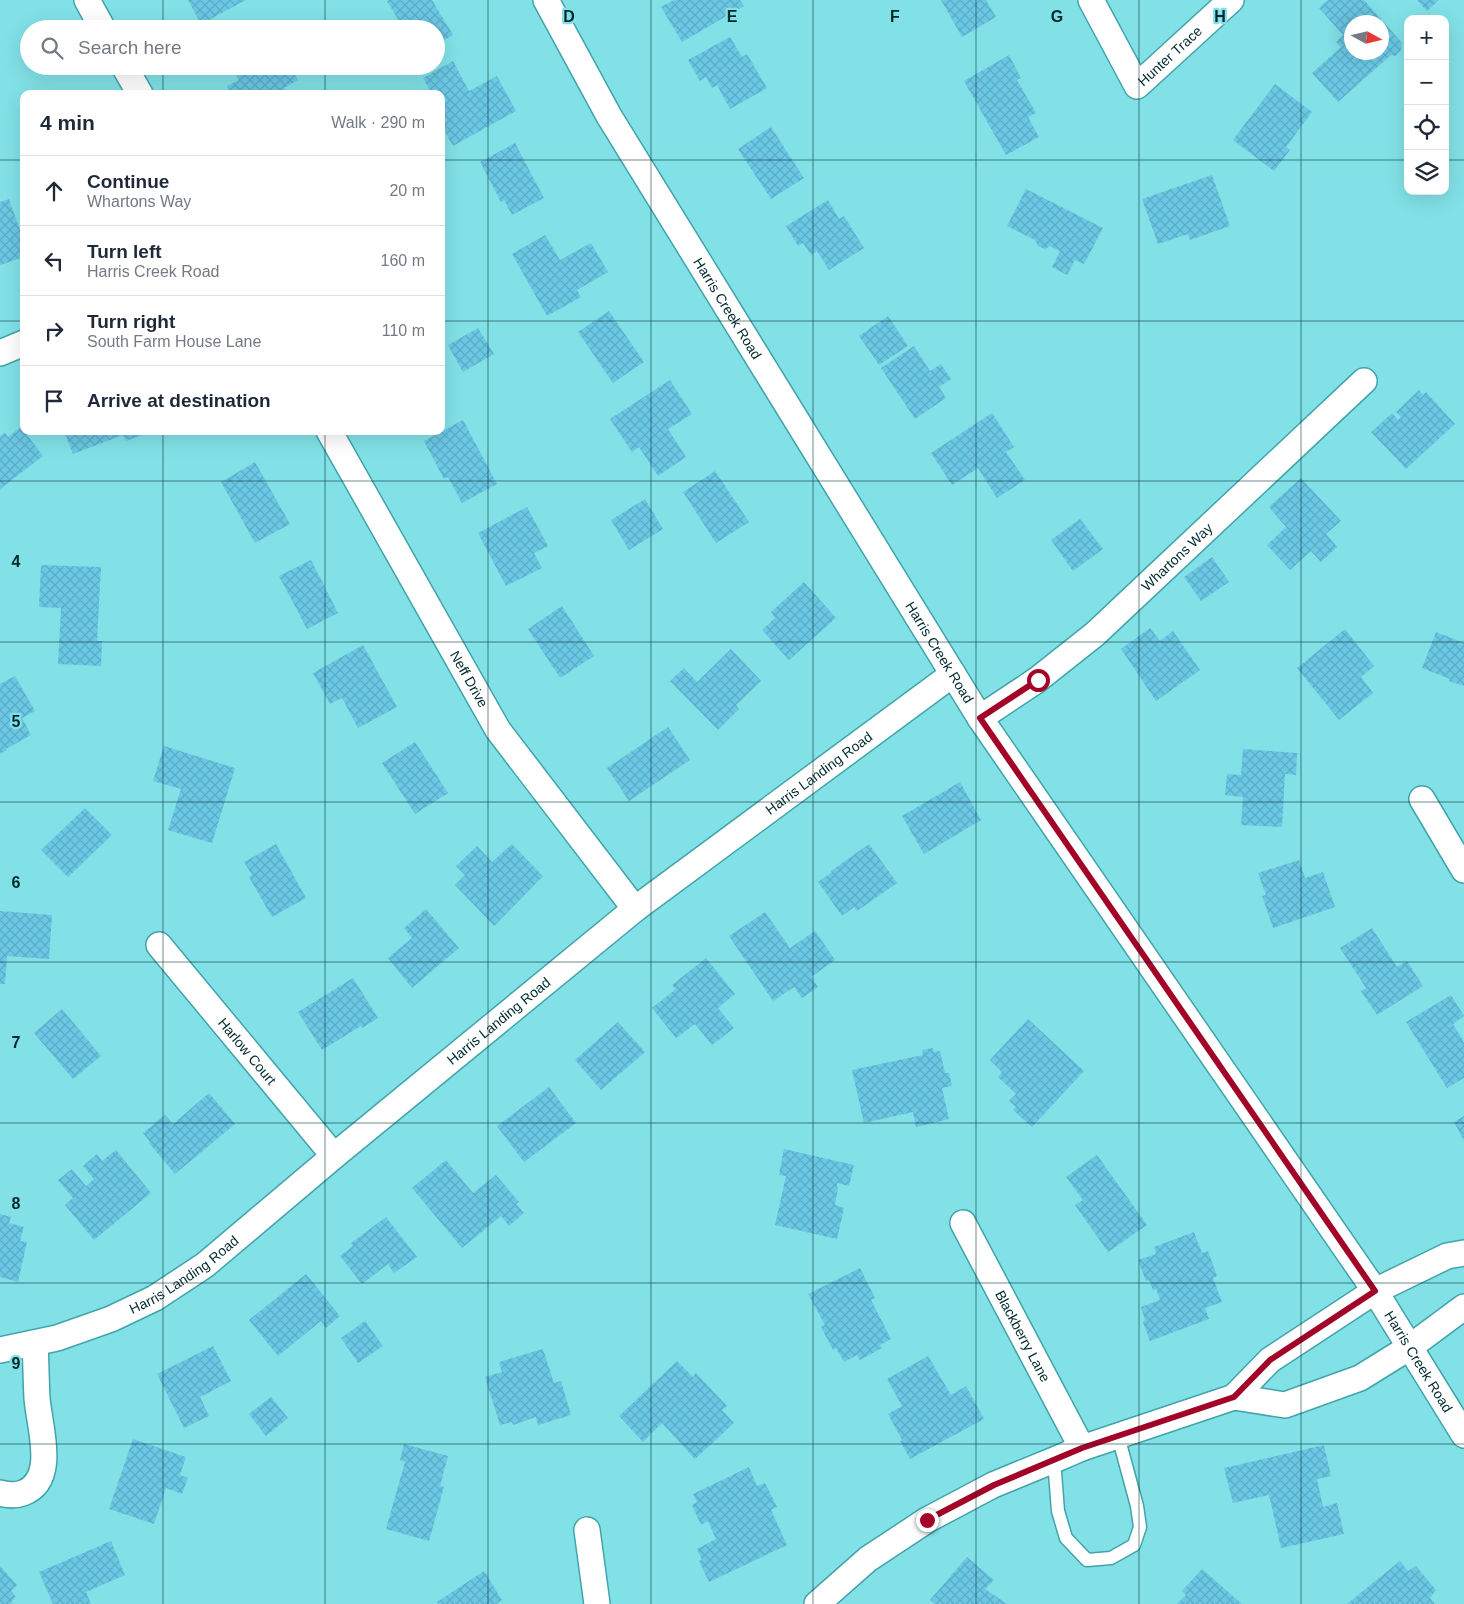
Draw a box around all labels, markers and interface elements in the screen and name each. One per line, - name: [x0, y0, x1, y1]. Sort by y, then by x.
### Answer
- text: D: [563, 8, 575, 25]
- text: E: [727, 8, 738, 25]
- text: F: [890, 8, 900, 25]
- text: G: [1051, 8, 1063, 25]
- text: H: [1214, 8, 1226, 25]
- north arrow: [1344, 15, 1389, 60]
- map controls: [1404, 15, 1449, 195]
- button: +: [1404, 15, 1449, 60]
- search box: [20, 20, 445, 75]
- street label: Hunter Trace: [1135, 23, 1205, 89]
- icon: search: [38, 34, 66, 62]
- text: Search here: [78, 37, 182, 58]
- button: −: [1404, 60, 1449, 105]
- button: locate: [1404, 105, 1449, 150]
- text: 4 min: [40, 111, 95, 134]
- text: Walk · 290 m: [331, 114, 425, 131]
- button: layers: [1404, 150, 1449, 195]
- text: Continue: [87, 171, 169, 192]
- icon: ahead: [40, 177, 68, 205]
- text: 20 m: [389, 182, 425, 199]
- text: Whartons Way: [87, 193, 191, 210]
- text: Turn left: [87, 241, 162, 262]
- icon: left: [40, 247, 68, 275]
- text: 160 m: [381, 252, 425, 269]
- street label: Harris Creek Road: [690, 255, 765, 362]
- text: Harris Creek Road: [87, 263, 219, 280]
- text: Turn right: [87, 311, 175, 332]
- icon: right: [40, 317, 68, 345]
- text: 110 m: [382, 322, 425, 339]
- text: South Farm House Lane: [87, 333, 261, 350]
- icon: arrive: [40, 387, 68, 415]
- text: Arrive at destination: [87, 390, 271, 411]
- street label: Whartons Way: [1138, 520, 1216, 594]
- text: 4: [12, 553, 21, 570]
- street label: Harris Creek Road: [902, 599, 977, 706]
- street label: Neff Drive: [447, 648, 492, 710]
- route start: [1027, 669, 1050, 692]
- text: 5: [12, 713, 21, 730]
- street label: Harris Landing Road: [762, 728, 875, 818]
- text: 6: [12, 874, 21, 891]
- street label: Harris Landing Road: [444, 974, 553, 1068]
- street label: Harlow Court: [215, 1015, 279, 1088]
- text: 7: [12, 1034, 21, 1051]
- text: 8: [12, 1195, 21, 1212]
- street label: Harris Landing Road: [127, 1232, 242, 1317]
- street label: Blackberry Lane: [992, 1288, 1054, 1385]
- street label: Harris Creek Road: [1381, 1308, 1456, 1415]
- text: 9: [12, 1355, 21, 1372]
- route end: [916, 1509, 939, 1532]

